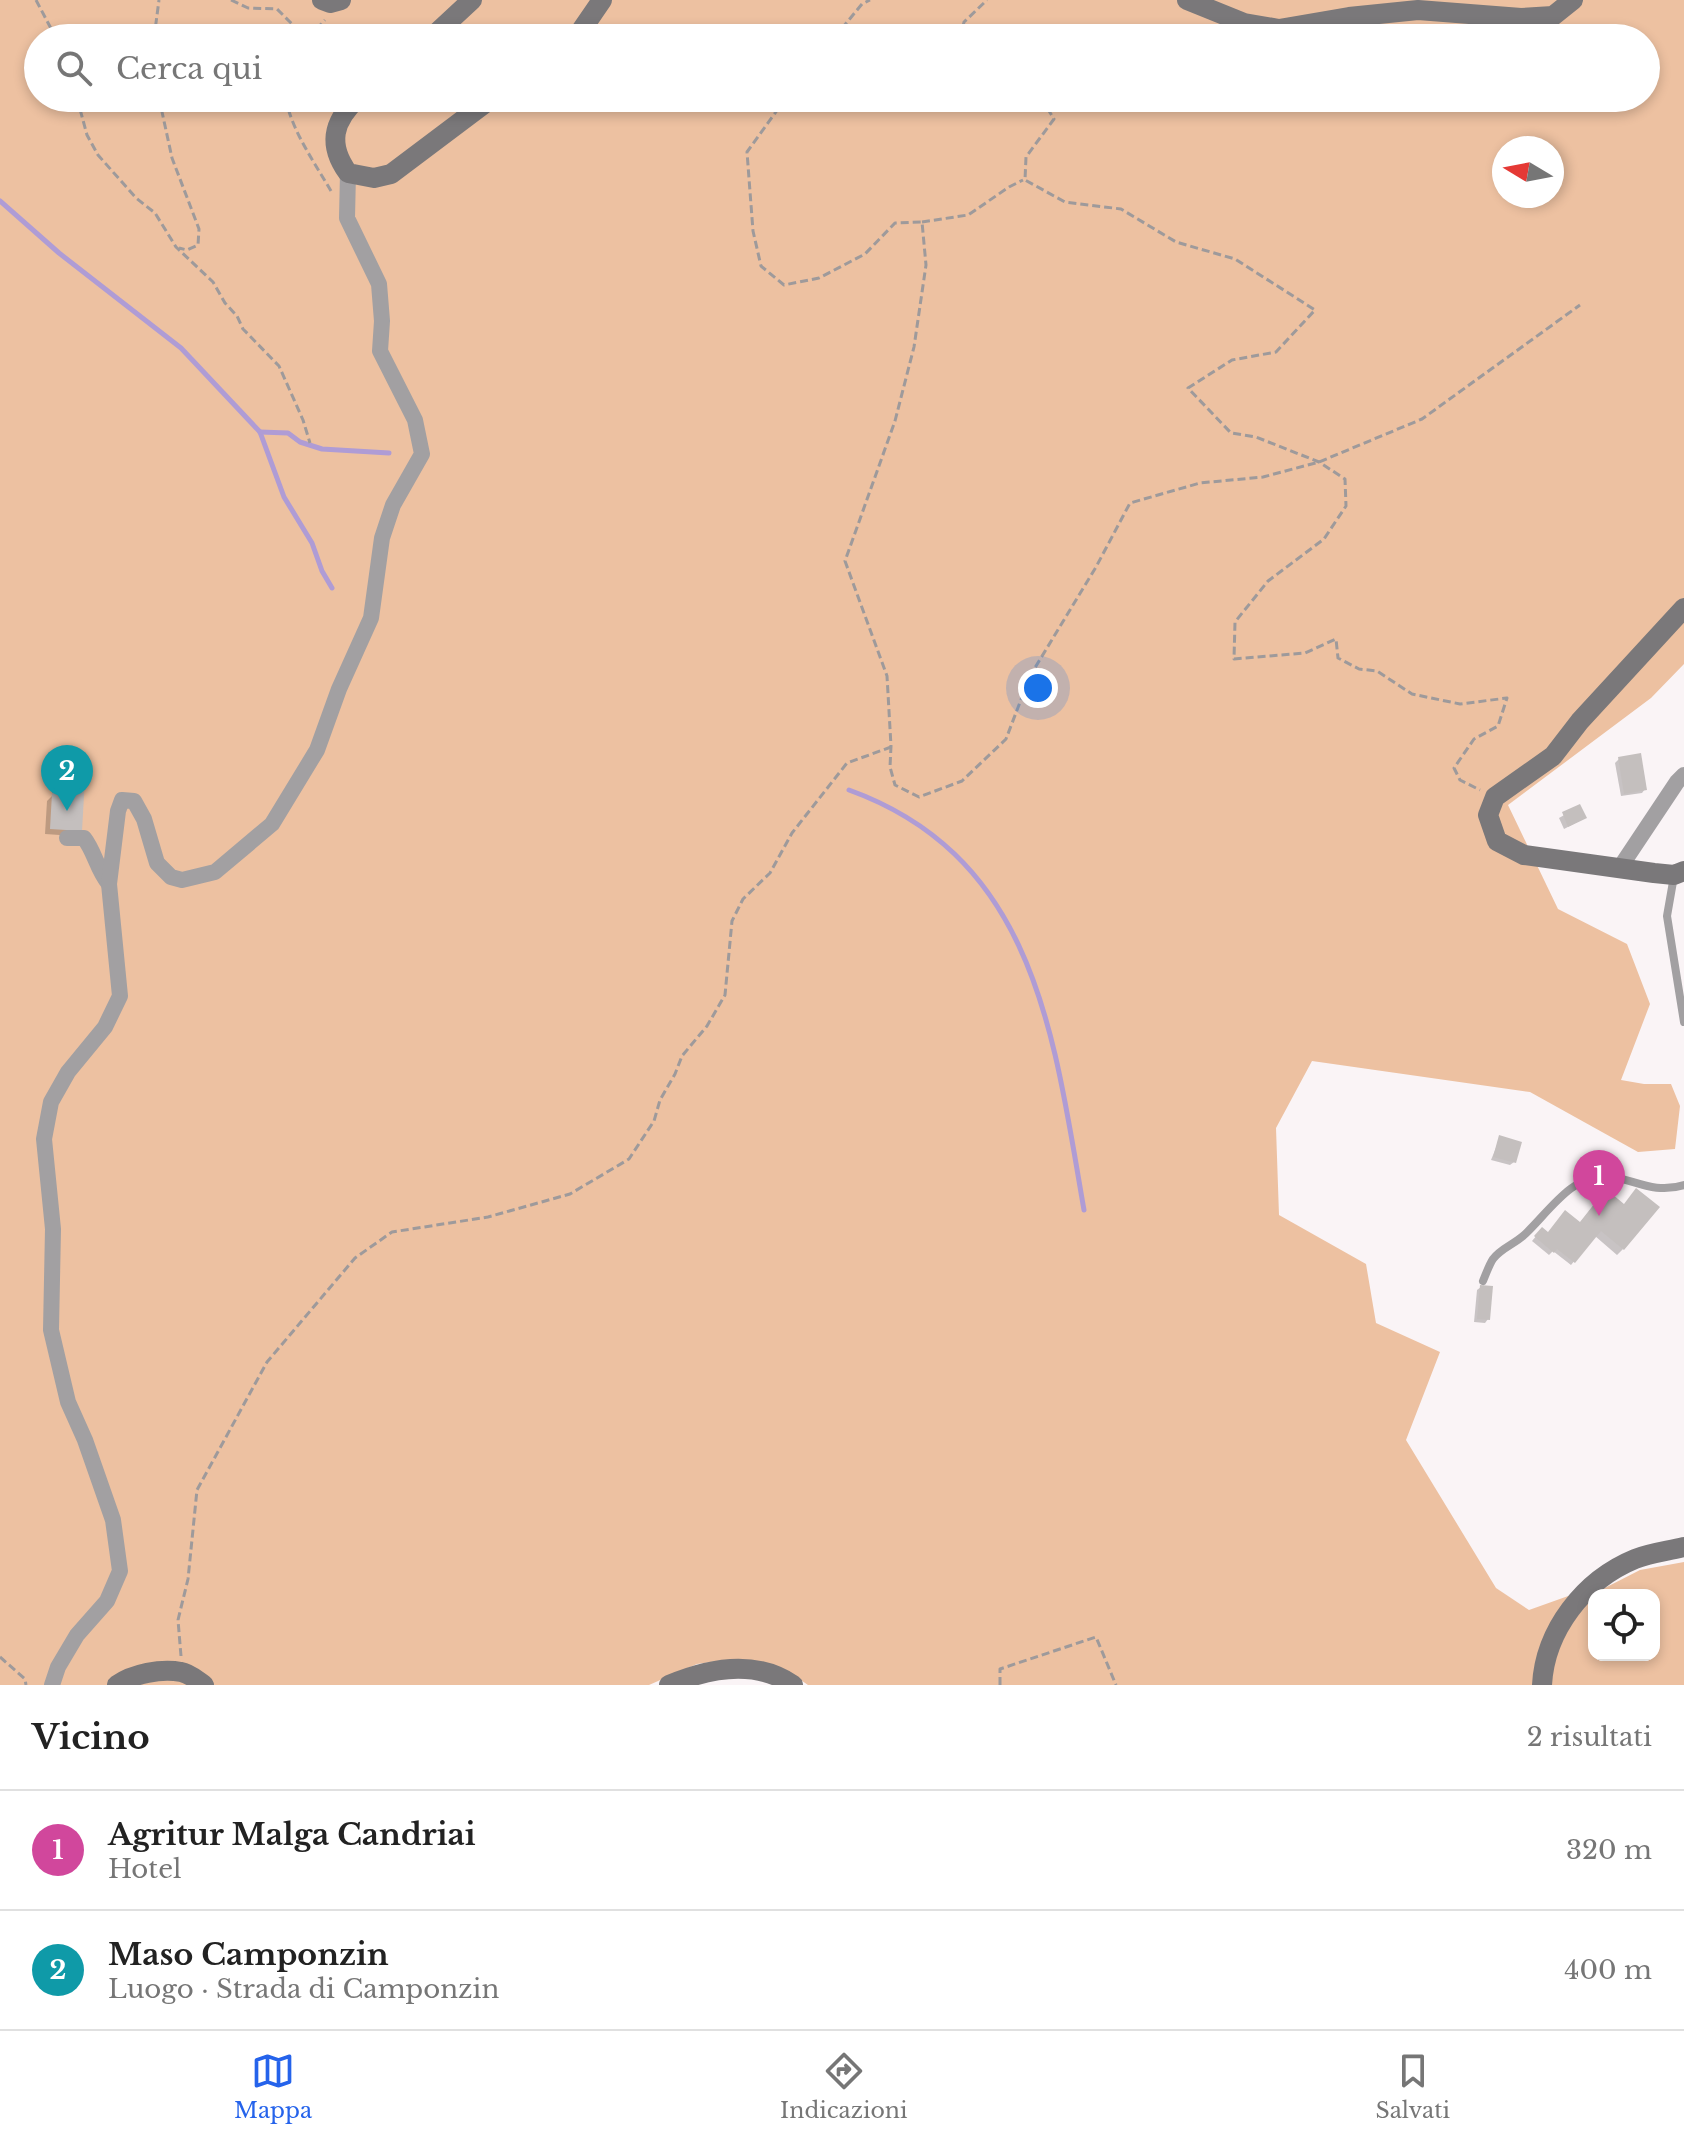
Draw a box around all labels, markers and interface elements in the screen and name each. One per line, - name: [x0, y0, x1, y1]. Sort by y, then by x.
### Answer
- search box: [24, 24, 1660, 112]
- icon: search: [52, 46, 96, 90]
- text: Cerca qui: [116, 50, 262, 87]
- north arrow: [1492, 136, 1564, 208]
- your location: [1018, 668, 1058, 708]
- pin: 2: [41, 745, 93, 811]
- pin: 1: [1573, 1150, 1625, 1216]
- map controls: [1588, 1589, 1660, 1661]
- button: locate: [1588, 1589, 1660, 1661]
- text: Vicino: [32, 1716, 150, 1758]
- text: 2 risultati: [1527, 1721, 1652, 1753]
- text: Agritur Malga Candriai: [108, 1816, 476, 1853]
- text: 1: [52, 1834, 64, 1866]
- text: 320 m: [1566, 1834, 1652, 1866]
- text: Hotel: [108, 1853, 182, 1885]
- text: Maso Camponzin: [108, 1936, 389, 1973]
- text: 2: [50, 1954, 66, 1986]
- text: 400 m: [1564, 1954, 1652, 1986]
- text: Luogo · Strada di Camponzin: [108, 1973, 499, 2005]
- tab: Mappa: [234, 2049, 312, 2124]
- tab: Indicazioni: [780, 2049, 908, 2124]
- tab: Salvati: [1375, 2049, 1450, 2124]

